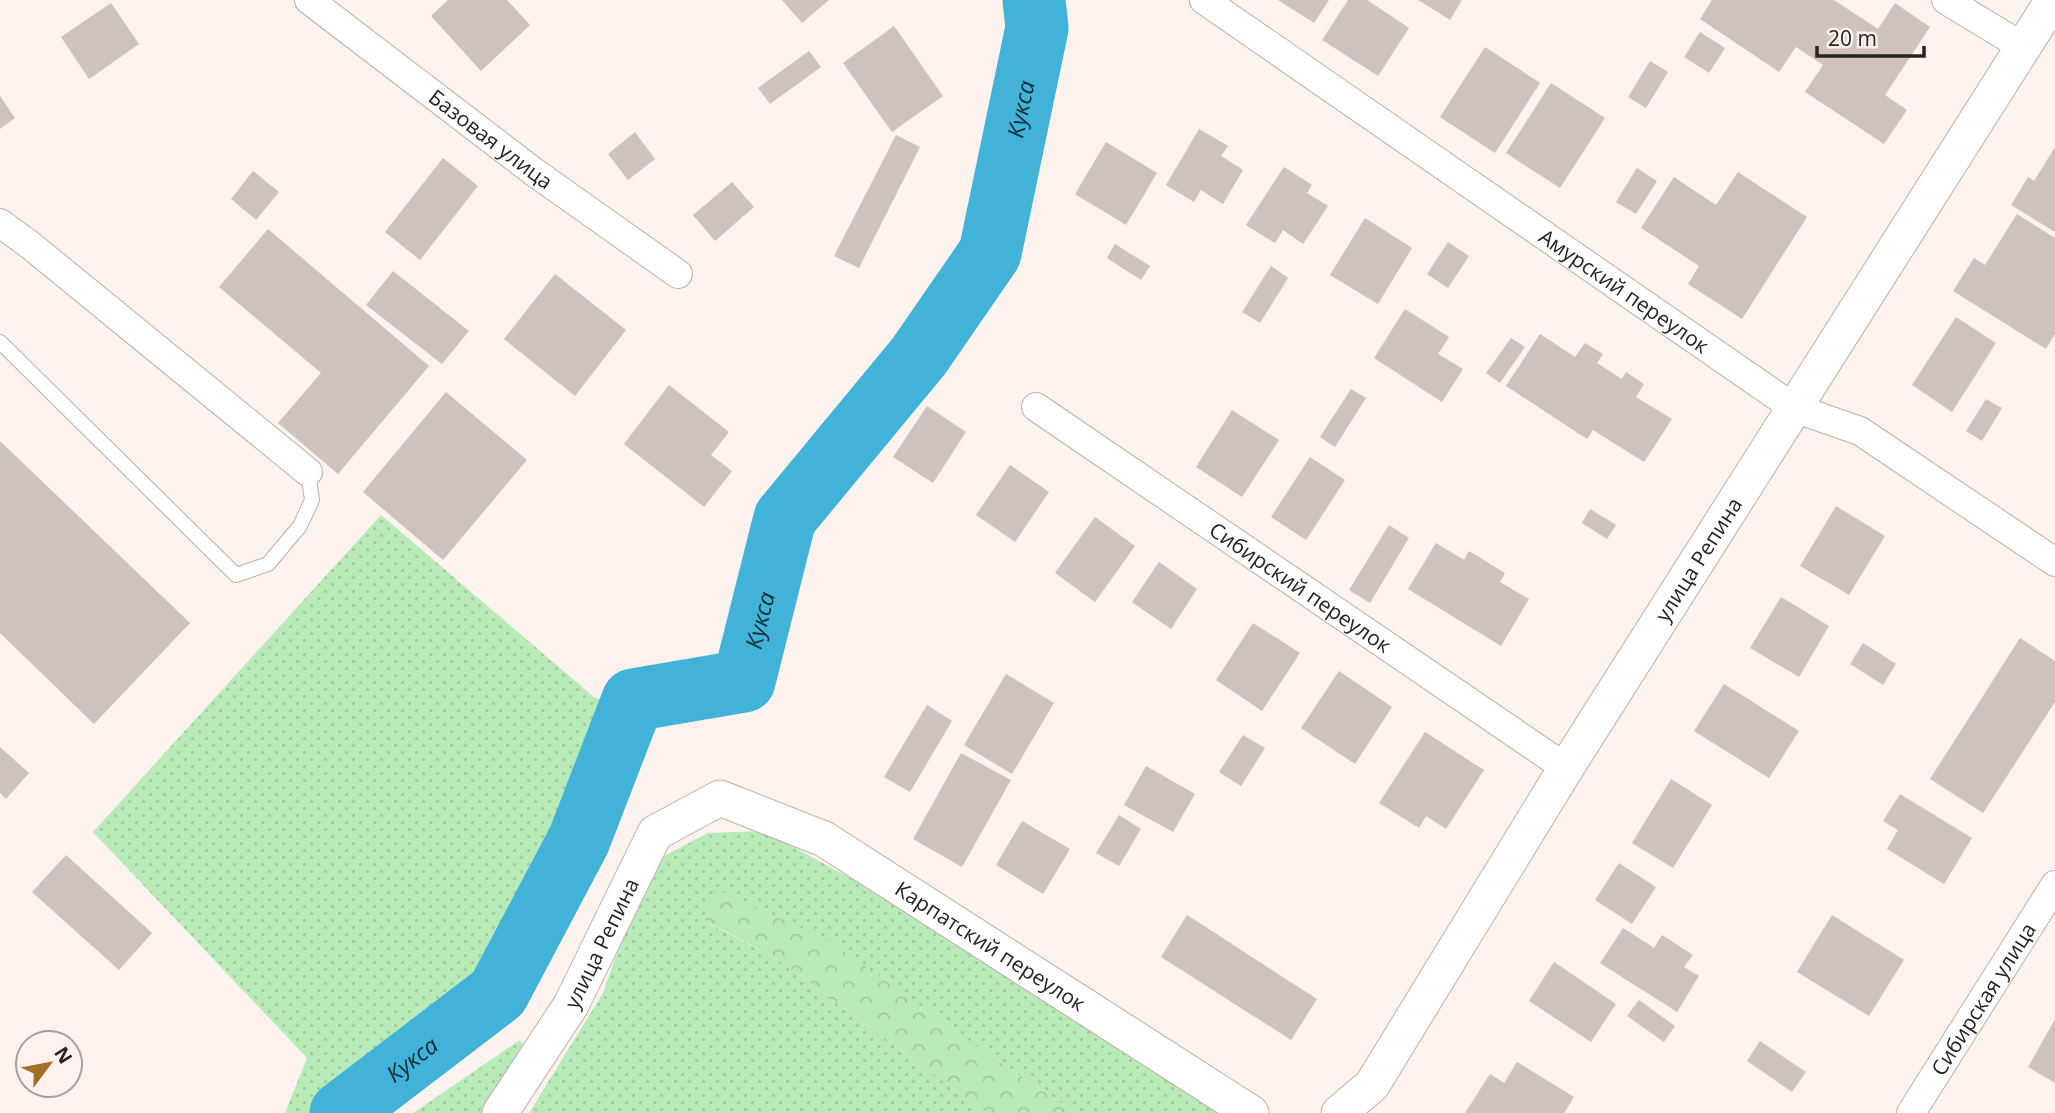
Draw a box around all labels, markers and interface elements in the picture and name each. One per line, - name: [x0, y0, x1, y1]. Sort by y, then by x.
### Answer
- scale bar: [1817, 14, 1924, 58]
- text: 20 m: [1828, 24, 1877, 52]
- water label: Кукса: [999, 77, 1042, 141]
- street label: Базовая улица: [423, 83, 559, 195]
- street label: Амурский переулок: [1534, 222, 1715, 359]
- street label: улица Репина: [1648, 492, 1748, 627]
- street label: Сибирский переулок: [1204, 515, 1397, 659]
- water label: Кукса: [737, 588, 782, 652]
- street label: улица Репина: [557, 873, 645, 1013]
- street label: Карпатский переулок: [890, 874, 1091, 1017]
- street label: Сибирская улица: [1924, 917, 2042, 1081]
- north arrow: [14, 1029, 84, 1099]
- water label: Кукса: [379, 1029, 444, 1089]
- text: N: [48, 1042, 79, 1068]

